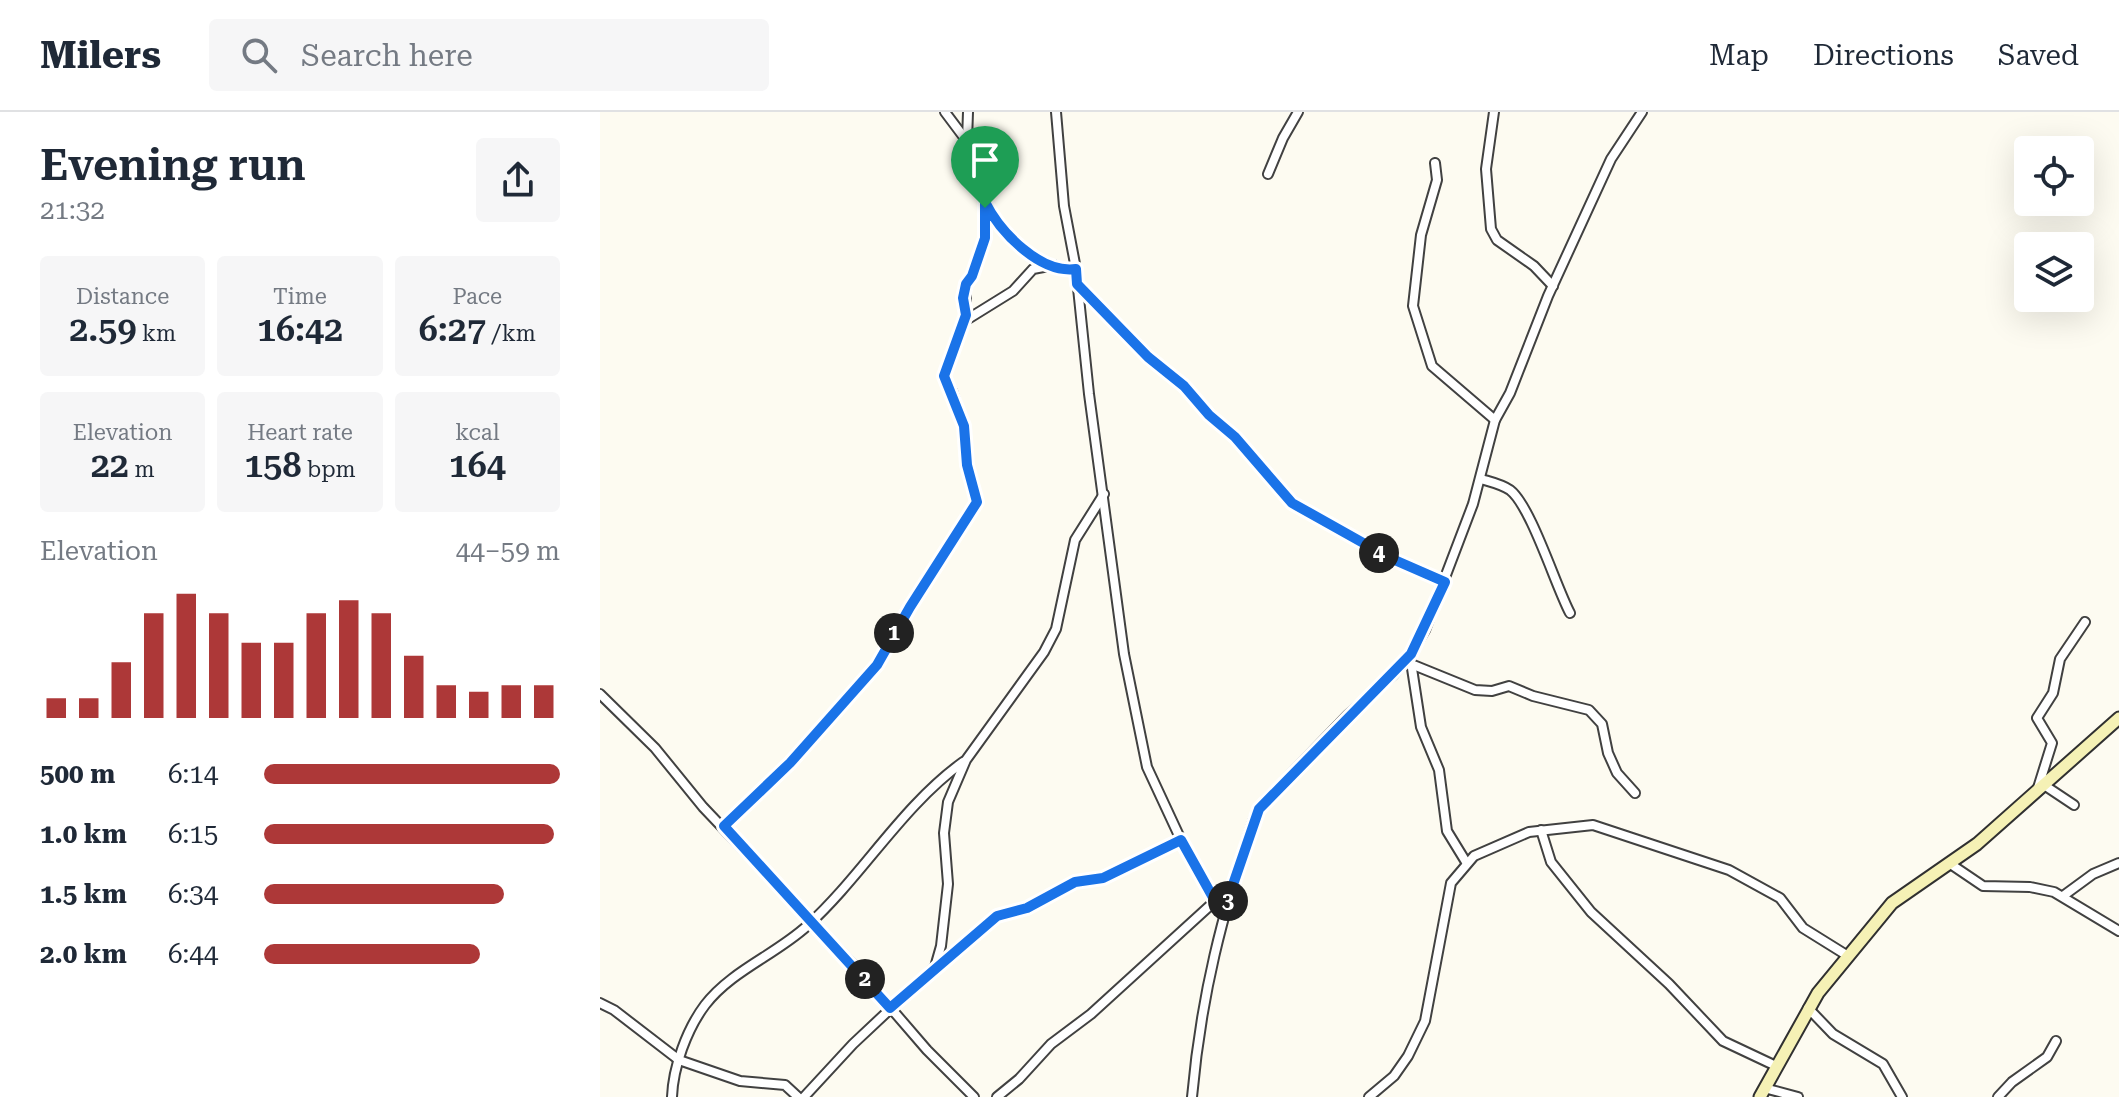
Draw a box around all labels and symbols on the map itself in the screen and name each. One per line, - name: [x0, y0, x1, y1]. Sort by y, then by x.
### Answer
- pin: [951, 126, 1019, 208]
- pin: 4: [1359, 533, 1399, 573]
- pin: 1: [874, 613, 914, 653]
- pin: 3: [1208, 881, 1248, 921]
- pin: 2: [845, 959, 885, 999]

